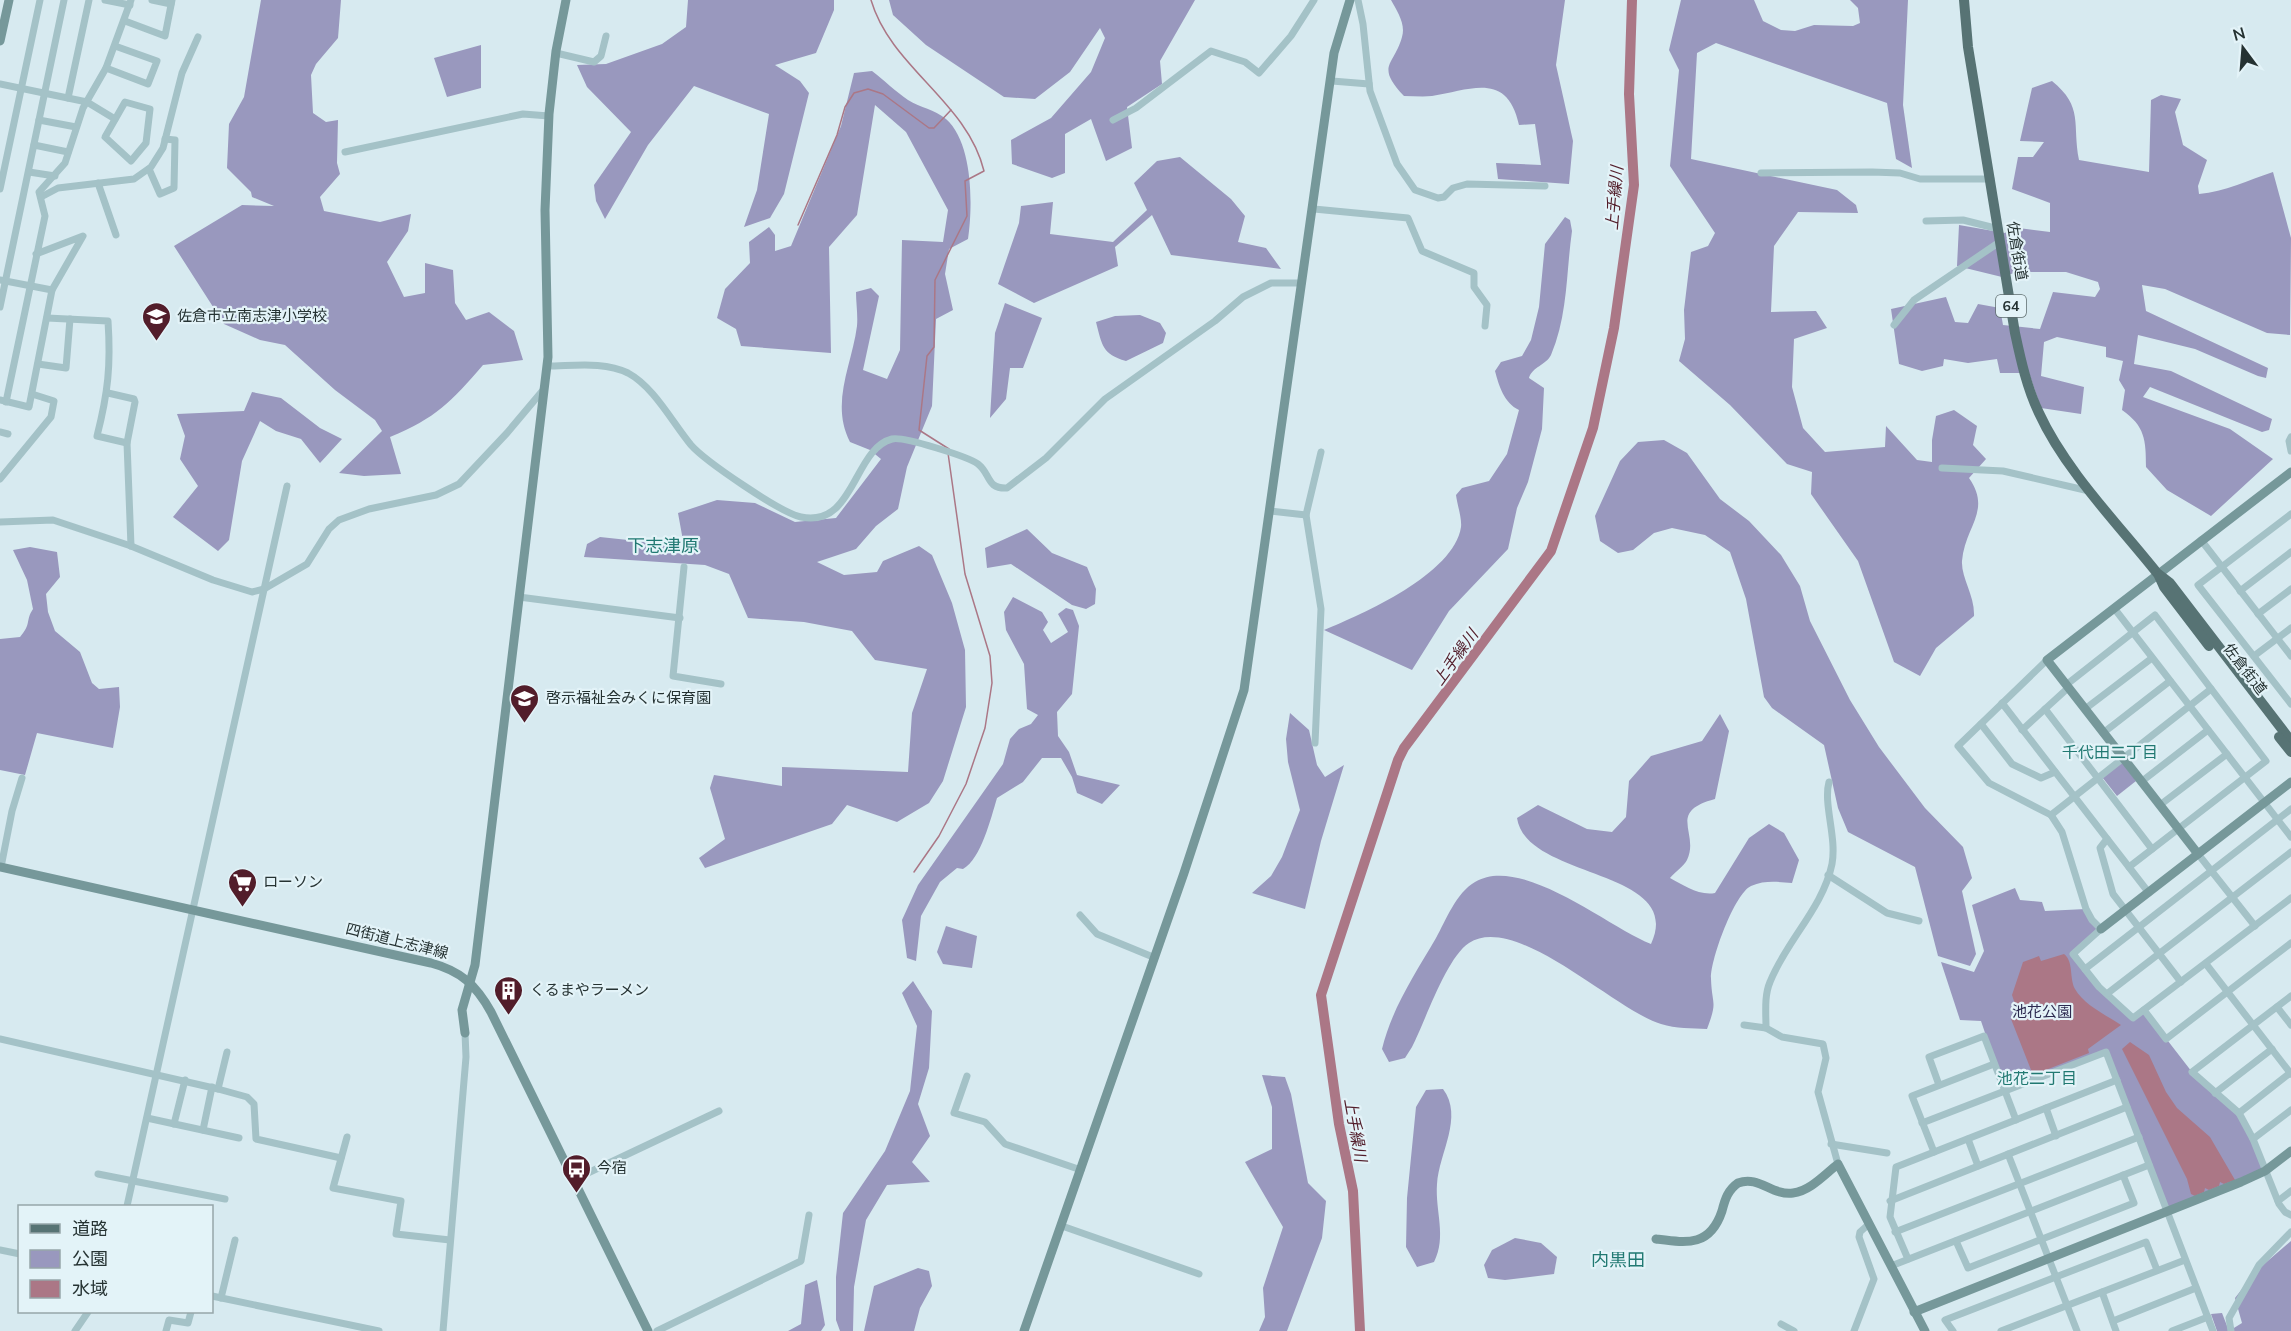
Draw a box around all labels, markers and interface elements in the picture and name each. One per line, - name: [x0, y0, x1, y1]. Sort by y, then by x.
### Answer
- north arrow: [2213, 18, 2273, 78]
- text: N: [2230, 22, 2247, 45]
- water label: 上手繰川: [1601, 163, 1627, 231]
- street label: 佐倉街道: [2003, 220, 2032, 282]
- road number: 64: [1996, 295, 2026, 317]
- school or university icon: 佐倉市立南志津小学校: [140, 300, 172, 342]
- place label: 佐倉市立南志津小学校: [177, 306, 327, 325]
- district label: 下志津原: [627, 534, 699, 557]
- water label: 上手繰川: [1428, 624, 1483, 689]
- street label: 佐倉街道: [2219, 639, 2271, 698]
- school or university icon: 啓示福祉会みくに保育園: [509, 682, 541, 724]
- place label: 啓示福祉会みくに保育園: [546, 688, 711, 707]
- district label: 千代田二丁目: [2062, 742, 2158, 762]
- supermarket icon: ローソン: [226, 866, 258, 908]
- place label: ローソン: [263, 872, 323, 891]
- street label: 四街道上志津線: [344, 919, 450, 962]
- building icon: くるまやラーメン: [493, 974, 525, 1016]
- place label: くるまやラーメン: [530, 980, 649, 999]
- park label: 池花公園: [2012, 1002, 2072, 1021]
- district label: 池花二丁目: [1997, 1068, 2077, 1088]
- water label: 上手繰川: [1341, 1097, 1372, 1165]
- bus stop icon: 今宿: [560, 1152, 592, 1194]
- place label: 今宿: [597, 1158, 627, 1177]
- legend: [18, 1205, 213, 1313]
- text: 道路: [72, 1217, 108, 1240]
- text: 公園: [72, 1247, 108, 1270]
- district label: 内黒田: [1591, 1248, 1645, 1271]
- text: 水域: [72, 1277, 108, 1300]

